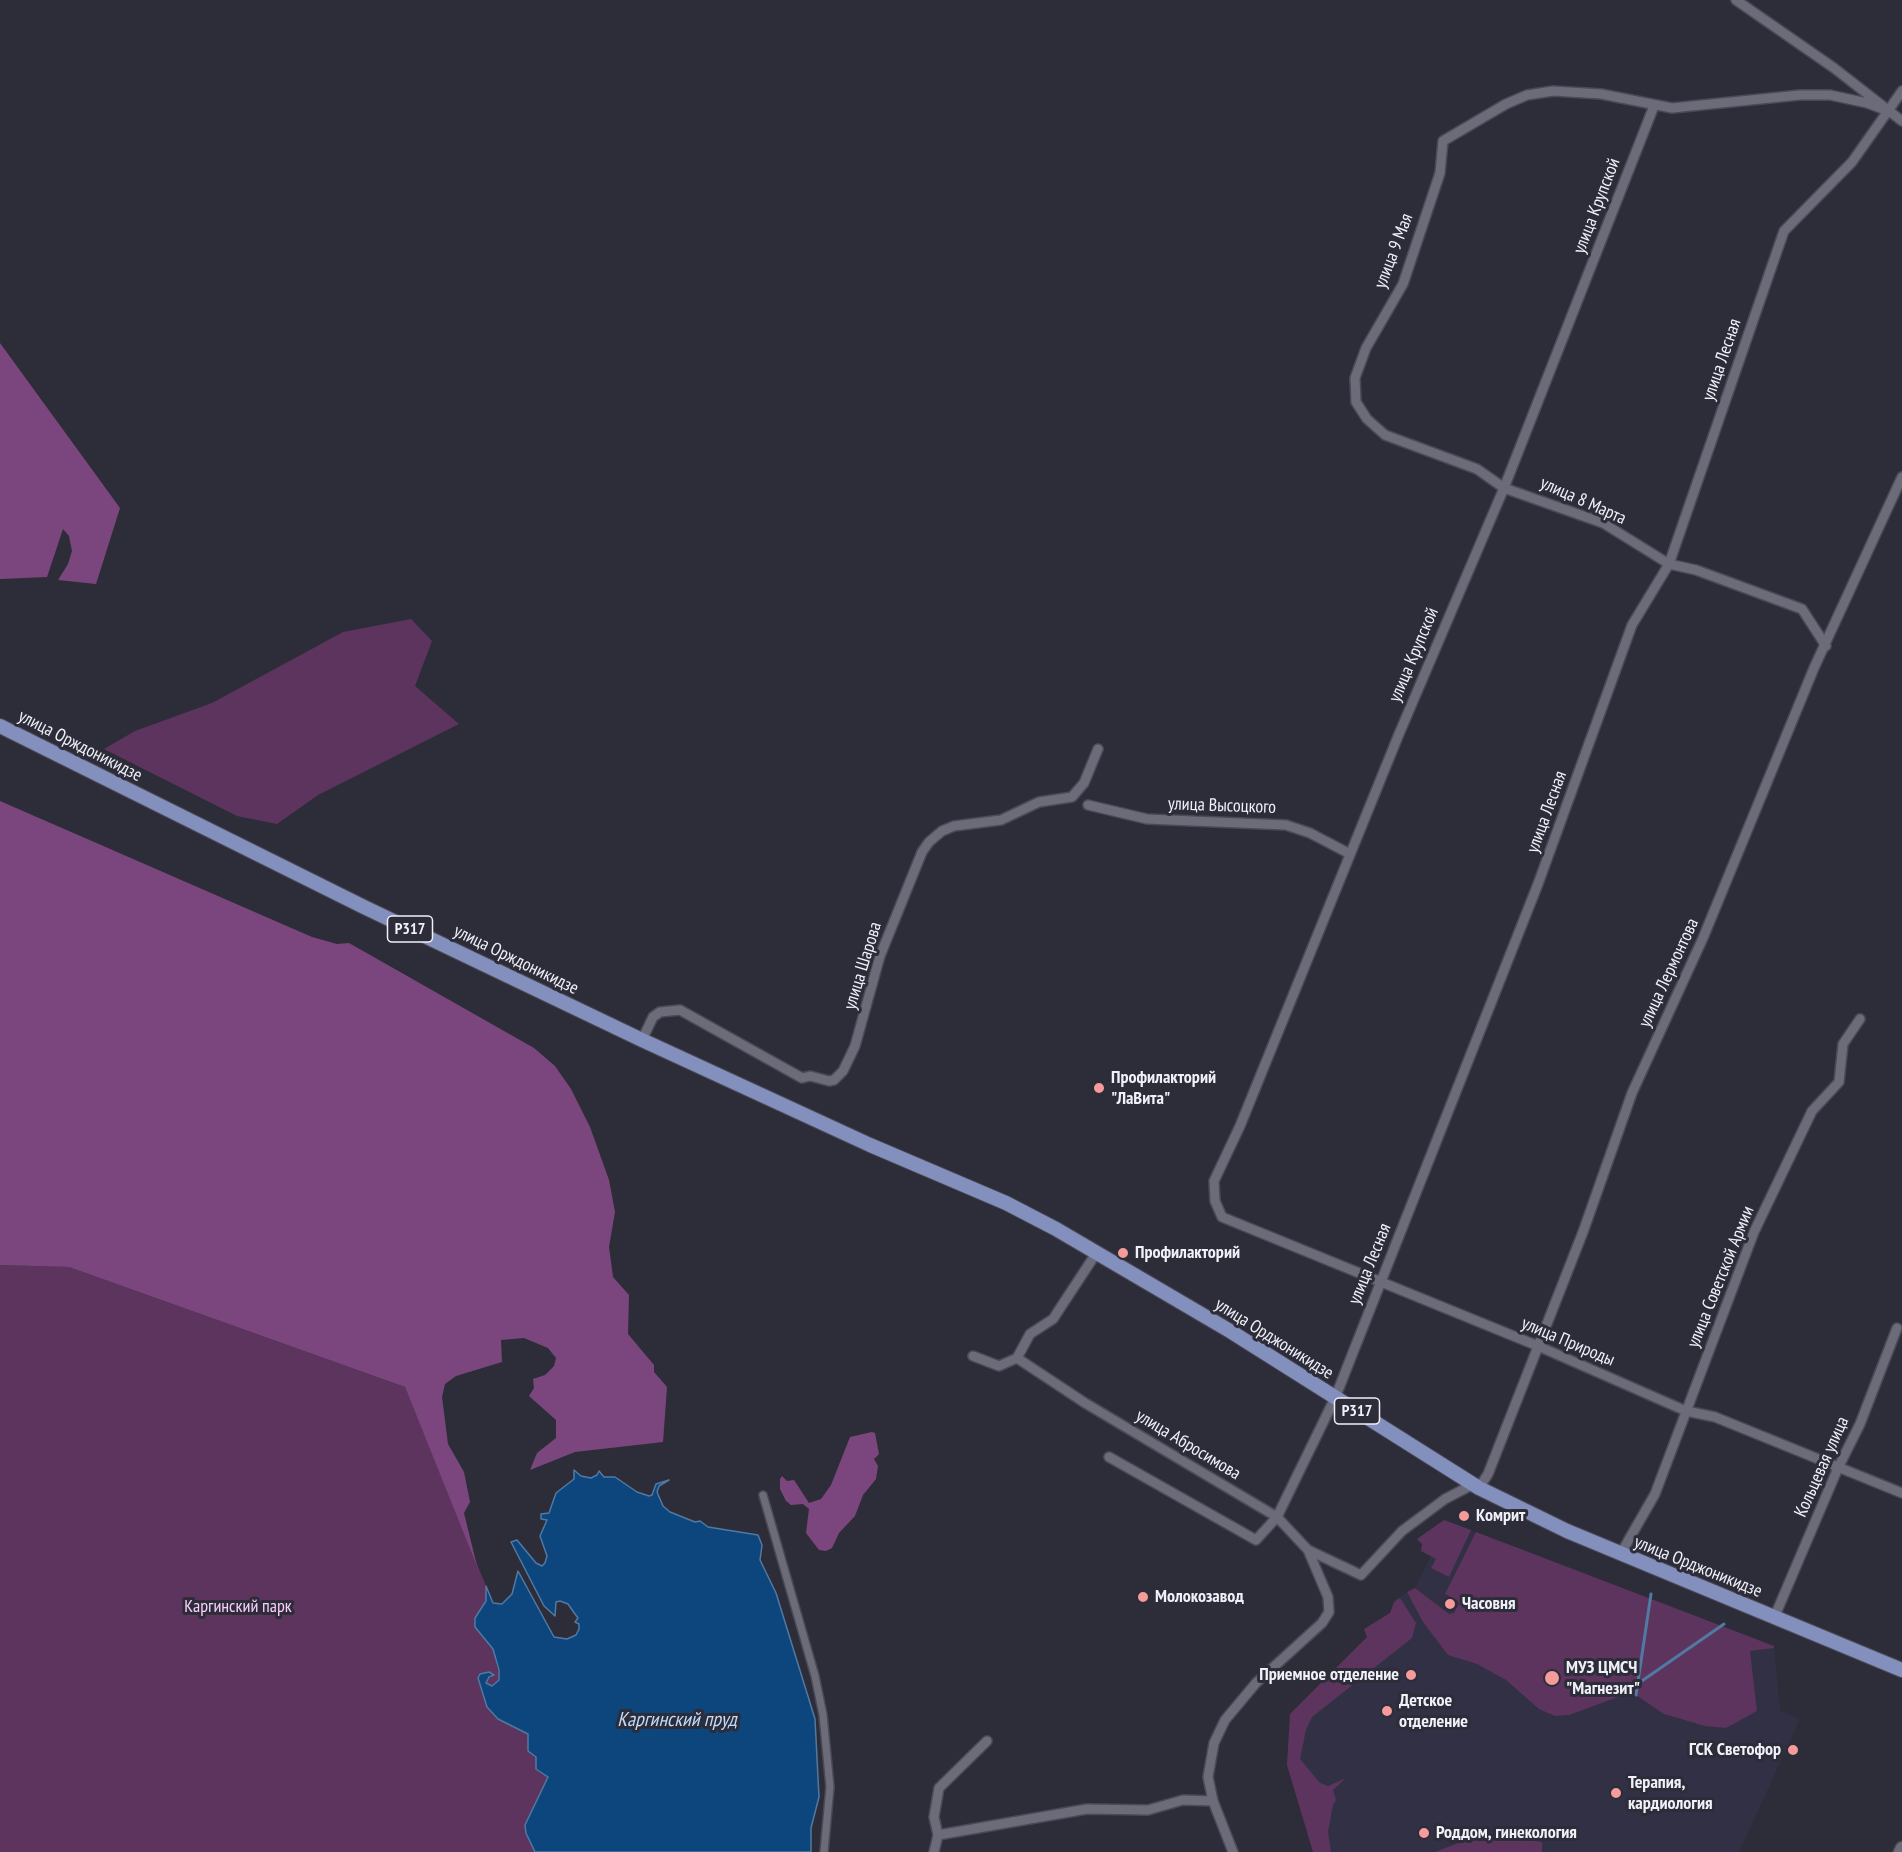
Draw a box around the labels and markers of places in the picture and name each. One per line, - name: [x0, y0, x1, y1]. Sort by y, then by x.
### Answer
- place label: Профилакторий "ЛаВита": [1111, 1067, 1216, 1110]
- marker: Профилакторий "ЛаВита": [1092, 1081, 1106, 1095]
- place label: Профилакторий: [1135, 1242, 1240, 1264]
- marker: Профилакторий: [1116, 1246, 1130, 1260]
- place label: Комрит: [1476, 1505, 1525, 1527]
- marker: Комрит: [1457, 1509, 1471, 1523]
- place label: Молокозавод: [1155, 1586, 1244, 1608]
- marker: Молокозавод: [1136, 1590, 1150, 1604]
- place label: Часовня: [1462, 1593, 1516, 1615]
- marker: Часовня: [1443, 1597, 1457, 1611]
- place label: МУЗ ЦМСЧ "Магнезит": [1566, 1657, 1640, 1700]
- place label: Приемное отделение: [1259, 1664, 1399, 1686]
- marker: Приемное отделение: [1404, 1668, 1418, 1682]
- marker: МУЗ ЦМСЧ "Магнезит": [1543, 1669, 1561, 1687]
- place label: Детское отделение: [1399, 1690, 1468, 1732]
- marker: Детское отделение: [1380, 1704, 1394, 1718]
- place label: ГСК Светофор: [1689, 1739, 1781, 1761]
- marker: ГСК Светофор: [1786, 1743, 1800, 1757]
- place label: Терапия, кардиология: [1628, 1772, 1713, 1814]
- marker: Терапия, кардиология: [1609, 1786, 1623, 1800]
- place label: Роддом, гинекология: [1436, 1822, 1577, 1844]
- marker: Роддом, гинекология: [1417, 1826, 1431, 1840]

